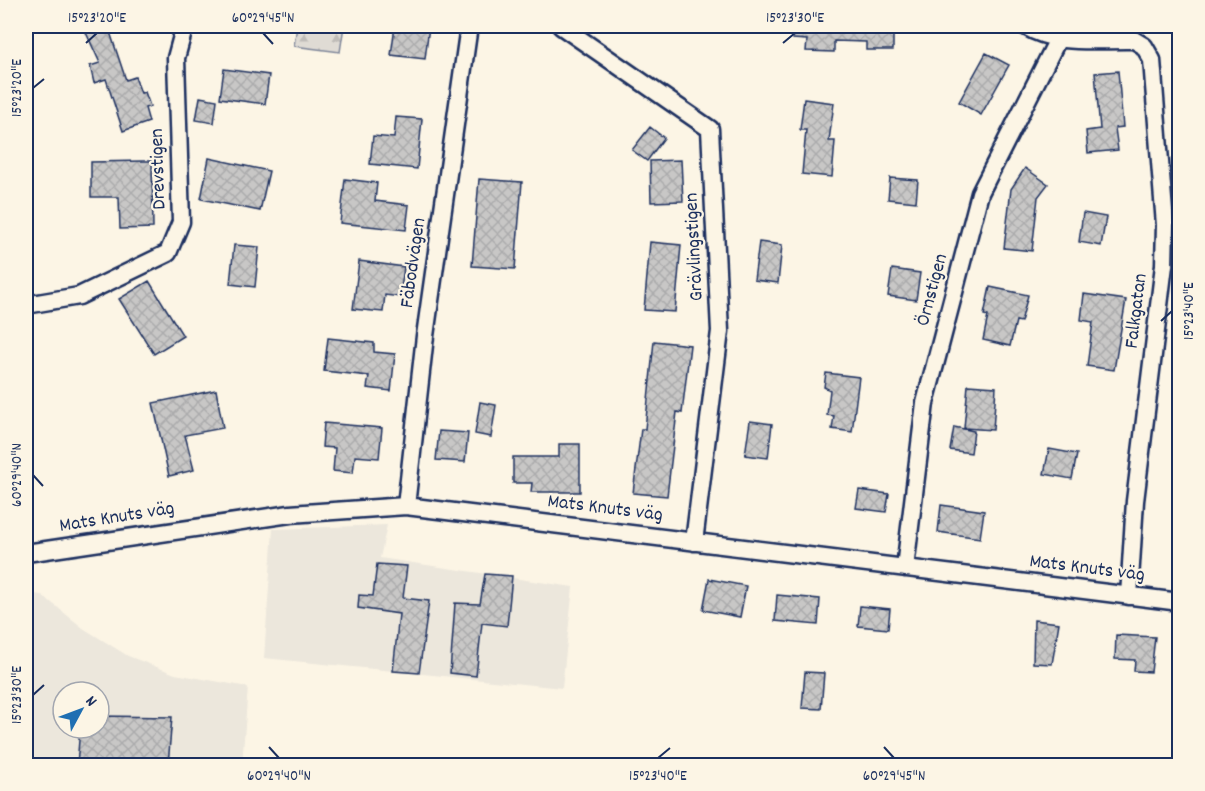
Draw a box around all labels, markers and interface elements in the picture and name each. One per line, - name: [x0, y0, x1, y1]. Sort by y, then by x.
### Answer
- text: 15°23'20"E: [68, 8, 126, 30]
- text: 60°29'45"N: [232, 8, 294, 30]
- text: 15°23'30"E: [766, 8, 824, 30]
- text: 15°23'20"E: [7, 59, 29, 117]
- street label: Drevstigen: [144, 128, 174, 210]
- street label: Grävlingstigen: [678, 192, 712, 302]
- street label: Fäbodvägen: [394, 216, 434, 310]
- street label: Örnstigen: [910, 251, 956, 329]
- street label: Falkgatan: [1119, 272, 1155, 350]
- text: 15°23'40"E: [1179, 282, 1201, 340]
- text: 60°29'40"N: [7, 443, 29, 507]
- street label: Mats Knuts väg: [546, 488, 664, 530]
- street label: Mats Knuts väg: [58, 495, 176, 541]
- street label: Mats Knuts väg: [1028, 548, 1146, 590]
- text: 15°23'30"E: [7, 666, 29, 724]
- north arrow: [51, 680, 111, 740]
- text: N: [79, 691, 102, 712]
- text: 60°29'40"N: [247, 766, 311, 788]
- text: 15°23'40"E: [629, 766, 687, 788]
- text: 60°29'45"N: [863, 766, 925, 788]

